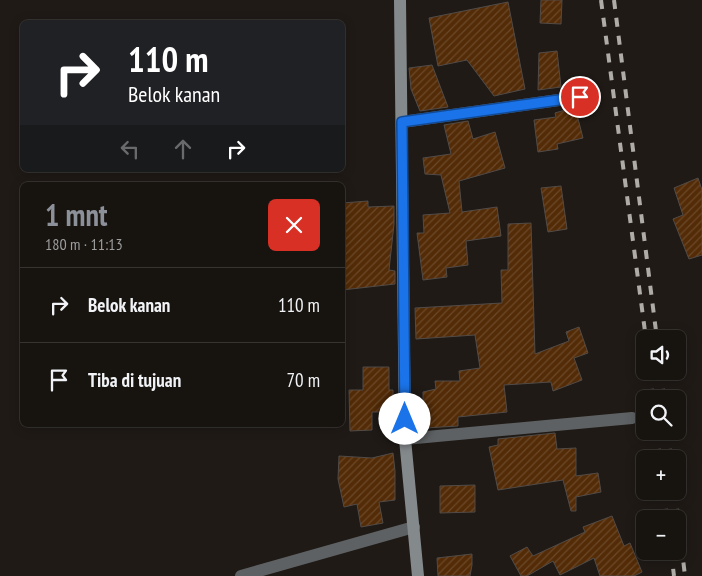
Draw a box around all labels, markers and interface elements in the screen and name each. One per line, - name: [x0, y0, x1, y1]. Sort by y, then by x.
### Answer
- text: 110 m: [128, 36, 209, 82]
- icon: right: [45, 40, 110, 105]
- pin: [559, 76, 601, 118]
- text: Belok kanan: [128, 80, 220, 108]
- icon: arrive: [566, 83, 594, 111]
- icon: left: [116, 135, 144, 163]
- icon: ahead: [169, 135, 197, 163]
- icon: right: [222, 135, 250, 163]
- text: 1 mnt: [45, 195, 108, 234]
- button: close: [268, 199, 320, 251]
- text: 180 m · 11:13: [45, 234, 123, 254]
- icon: right: [45, 291, 73, 319]
- text: Belok kanan: [88, 293, 170, 317]
- text: 110 m: [278, 293, 320, 317]
- map controls: [636, 330, 686, 560]
- button: sound: [636, 330, 686, 380]
- icon: arrive: [45, 366, 73, 394]
- text: Tiba di tujuan: [88, 368, 181, 392]
- text: 70 m: [287, 368, 320, 392]
- button: search: [636, 390, 686, 440]
- position arrow: [378, 392, 430, 444]
- button: +: [636, 450, 686, 500]
- button: −: [636, 510, 686, 560]

